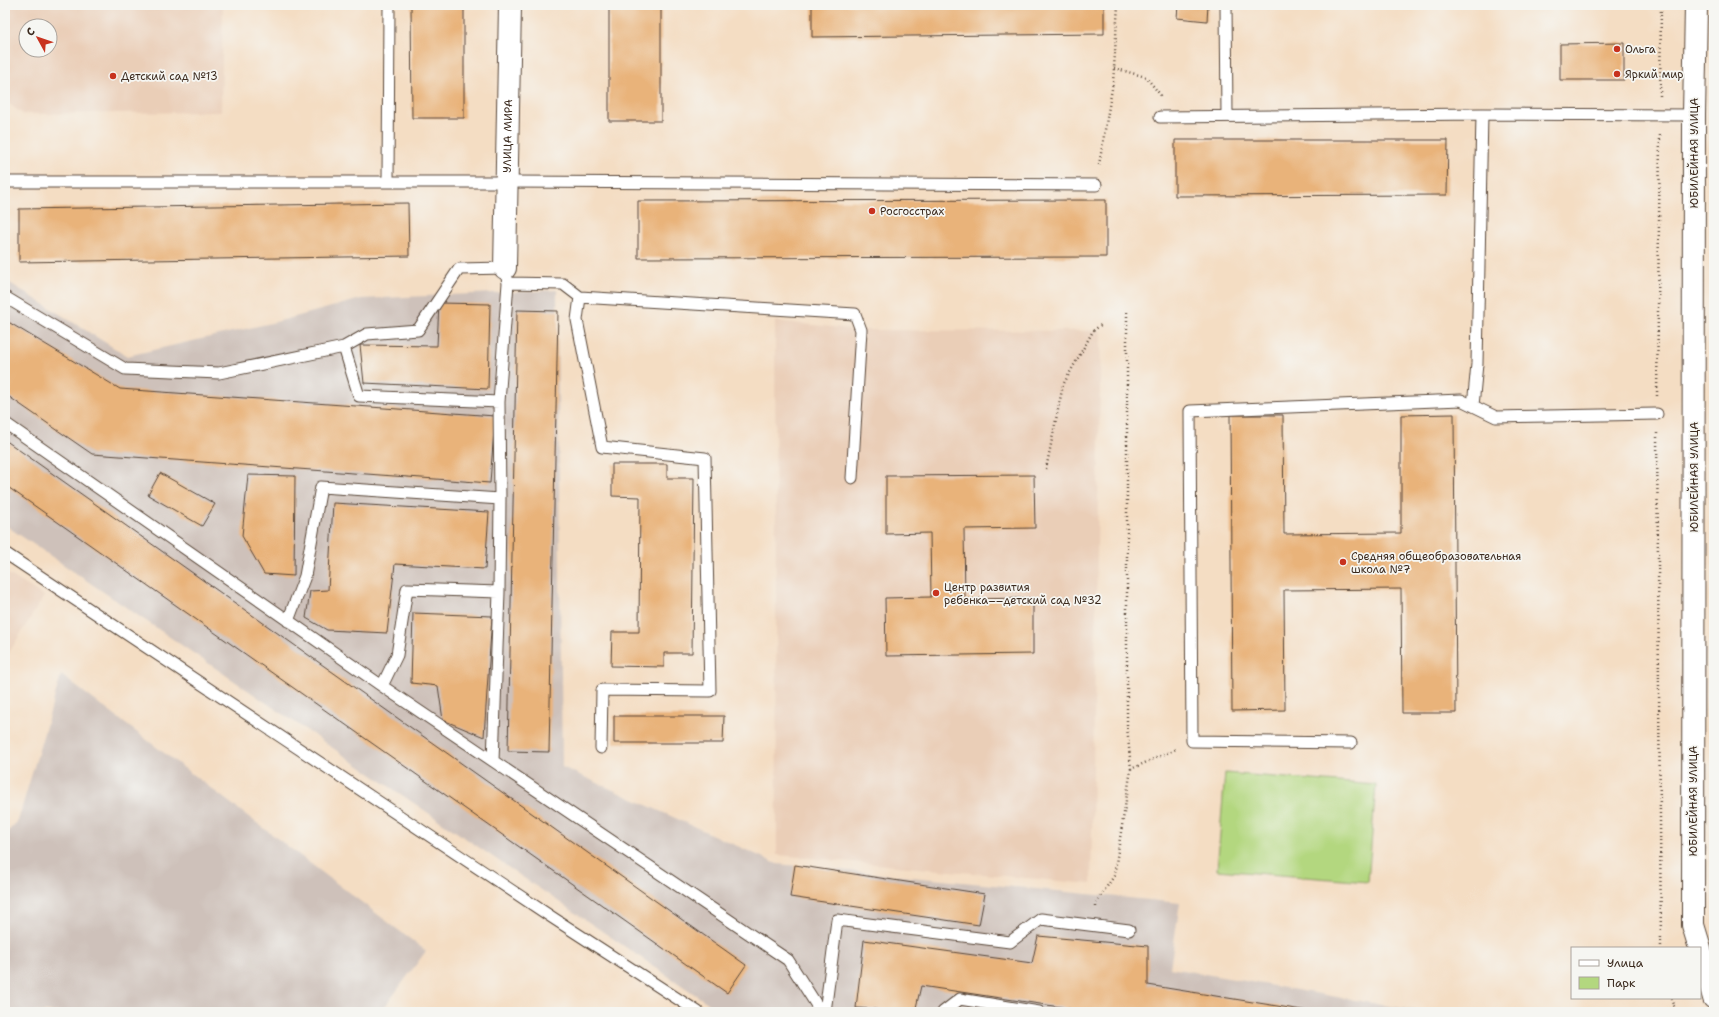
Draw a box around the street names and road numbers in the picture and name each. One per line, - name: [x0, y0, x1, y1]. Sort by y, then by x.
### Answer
- street label: ЮБИЛЕЙНАЯ УЛИЦА: [1686, 98, 1702, 208]
- street label: УЛИЦА МИРА: [499, 99, 516, 173]
- street label: ЮБИЛЕЙНАЯ УЛИЦА: [1686, 422, 1702, 532]
- street label: ЮБИЛЕЙНАЯ УЛИЦА: [1685, 746, 1701, 856]

